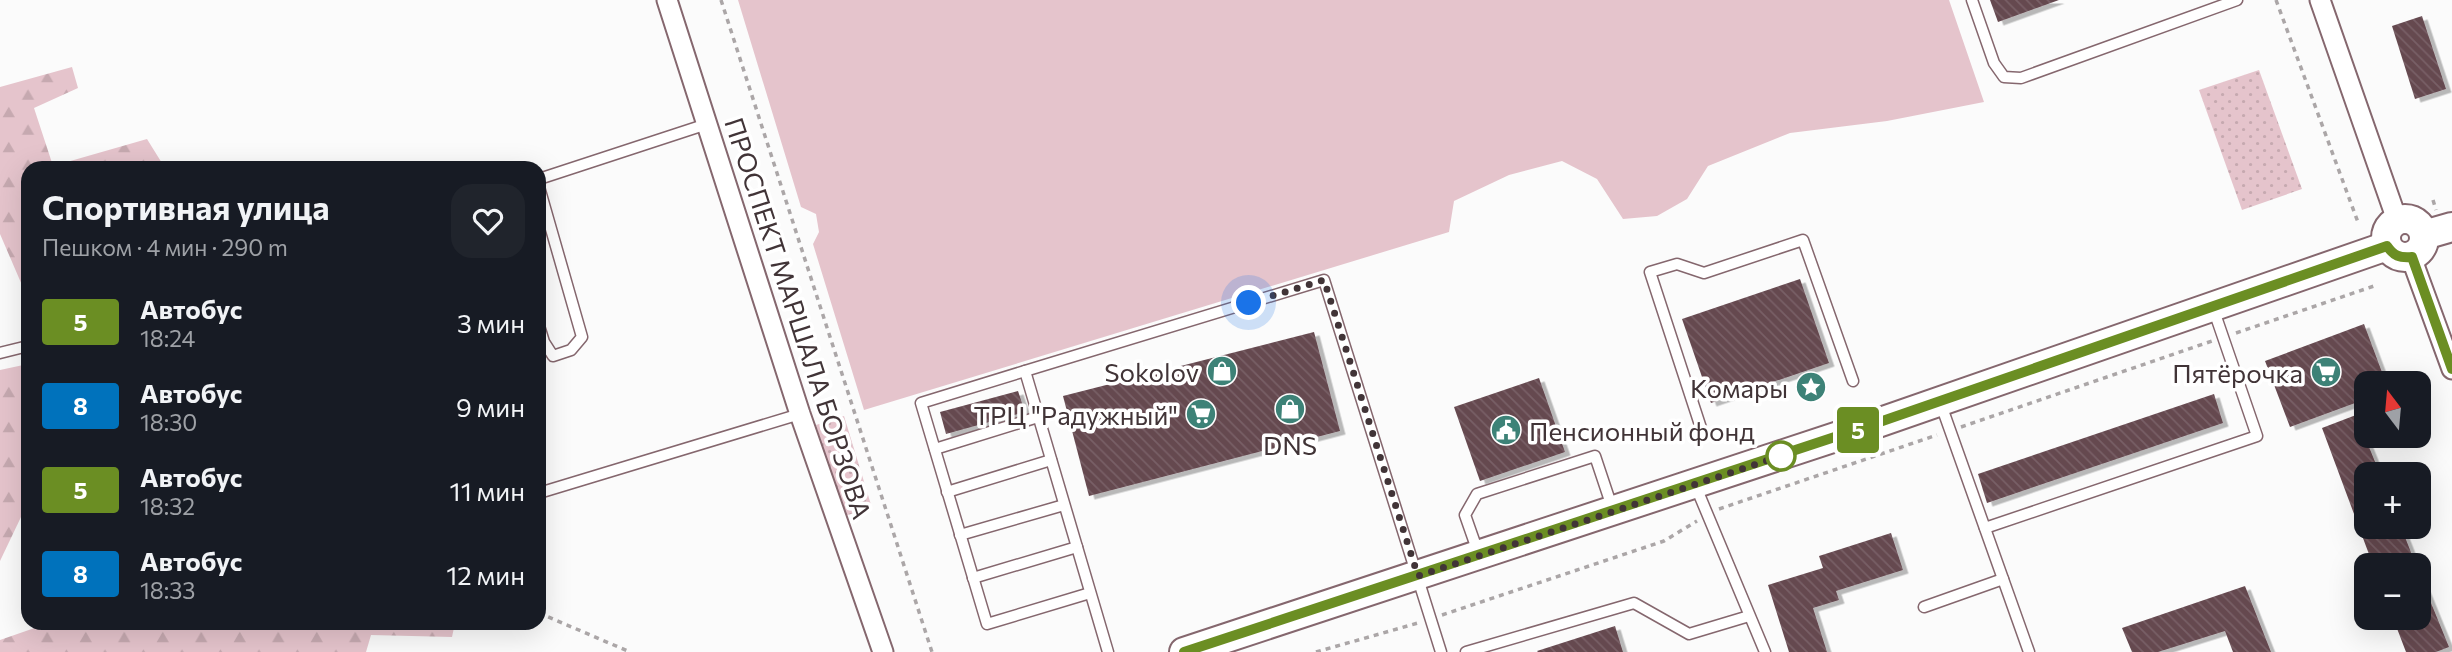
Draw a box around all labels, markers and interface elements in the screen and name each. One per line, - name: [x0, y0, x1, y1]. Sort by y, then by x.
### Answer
- street label: ПРОСПЕКТ МАРШАЛА БОРЗОВА: [719, 113, 879, 523]
- button: heart: [451, 184, 525, 258]
- text: Спортивная улица: [42, 186, 329, 227]
- text: Пешком · 4 мин · 290 m: [42, 233, 288, 261]
- your location: [1231, 285, 1266, 320]
- text: Автобус: [140, 293, 242, 324]
- text: 5: [74, 307, 88, 336]
- text: 3 мин: [457, 307, 525, 338]
- text: 18:24: [140, 324, 195, 352]
- shop icon: Sokolov: [1205, 354, 1239, 388]
- supermarket icon: Пятёрочка: [2309, 355, 2343, 389]
- place label: Sokolov: [1104, 356, 1199, 387]
- place label: Пятёрочка: [2172, 357, 2303, 388]
- place icon: Комары: [1794, 370, 1828, 404]
- north arrow: [2354, 371, 2431, 448]
- map controls: [2354, 371, 2431, 630]
- place label: Комары: [1690, 372, 1788, 403]
- text: Автобус: [140, 377, 242, 408]
- text: 8: [73, 391, 88, 420]
- text: 9 мин: [456, 391, 525, 422]
- shop icon: DNS: [1273, 392, 1307, 426]
- supermarket icon: ТРЦ "Радужный": [1184, 397, 1218, 431]
- place label: ТРЦ "Радужный": [973, 399, 1178, 430]
- line badge: 5: [1835, 407, 1881, 453]
- text: 18:30: [140, 408, 197, 436]
- public building icon: Пенсионный фонд: [1489, 413, 1523, 447]
- place label: Пенсионный фонд: [1529, 415, 1755, 446]
- text: 5: [1851, 415, 1865, 444]
- place label: DNS: [1263, 429, 1317, 460]
- unlabelled marker: [1766, 441, 1796, 471]
- text: Автобус: [140, 461, 242, 492]
- button: +: [2354, 462, 2431, 539]
- text: 5: [74, 475, 88, 504]
- text: 11 мин: [450, 475, 525, 506]
- text: 18:32: [140, 492, 195, 520]
- text: Автобус: [140, 545, 242, 576]
- button: −: [2354, 553, 2431, 630]
- text: 8: [73, 559, 88, 588]
- text: 12 мин: [446, 559, 525, 590]
- text: 18:33: [140, 576, 195, 604]

